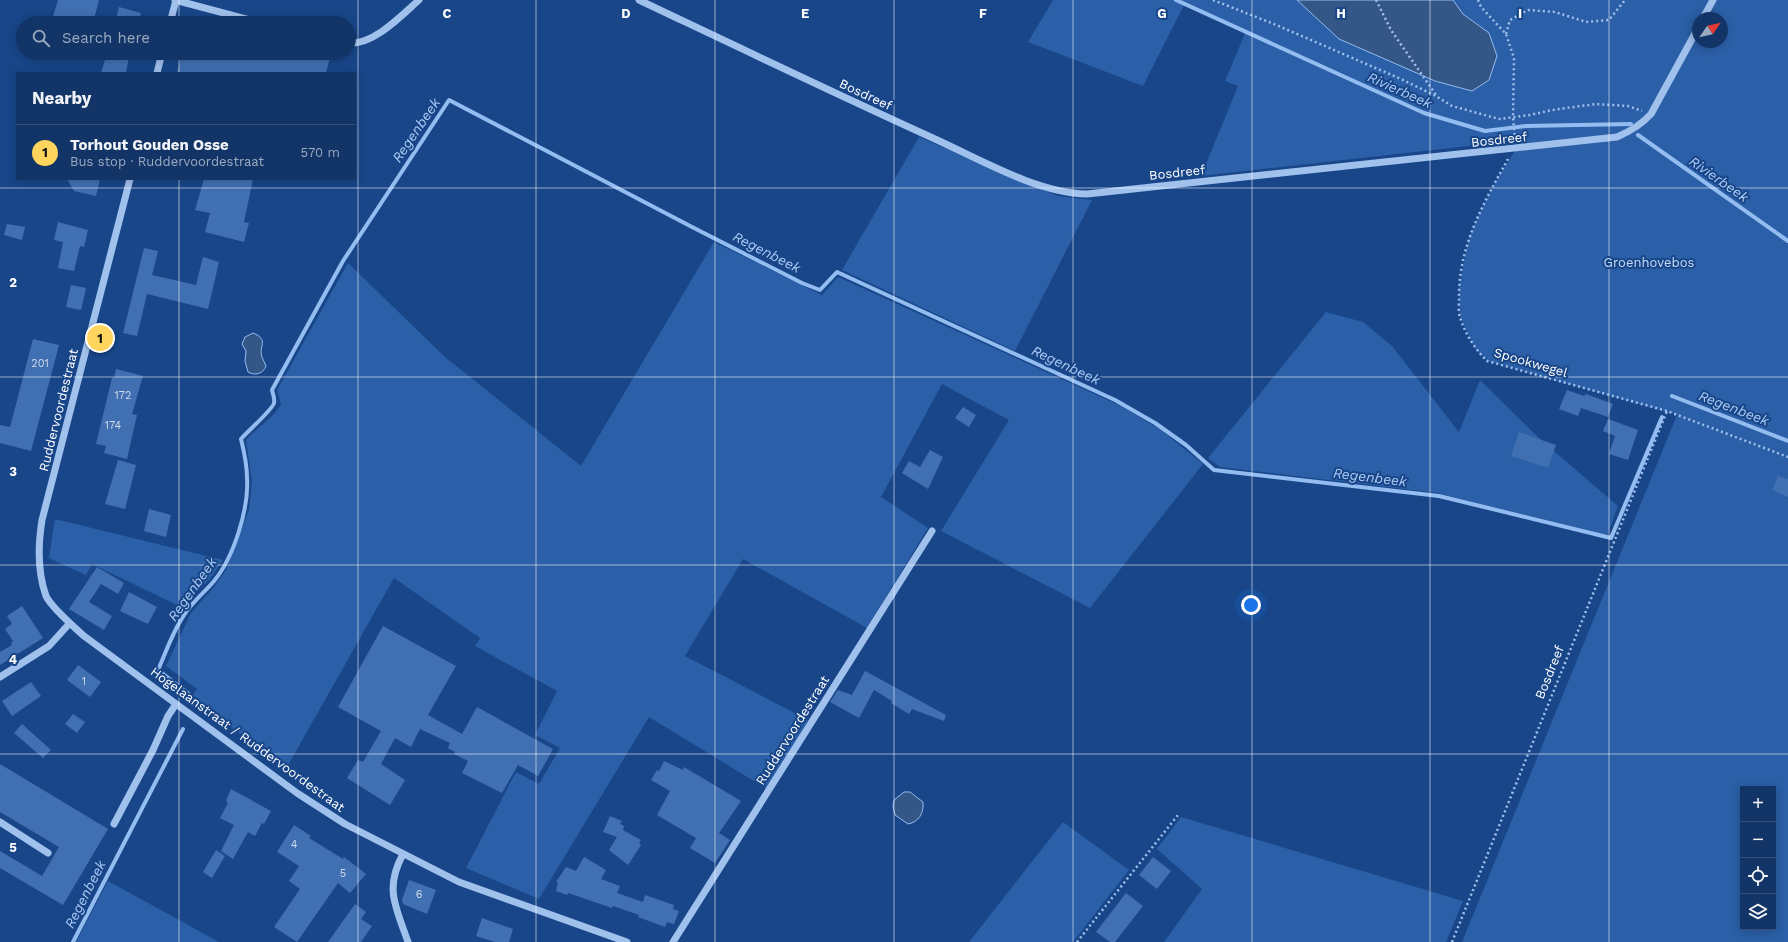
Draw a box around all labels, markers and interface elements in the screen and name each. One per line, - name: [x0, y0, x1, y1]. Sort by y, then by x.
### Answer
- text: C: [443, 6, 452, 21]
- text: D: [621, 6, 631, 21]
- text: E: [801, 6, 809, 21]
- text: F: [979, 6, 987, 21]
- text: G: [1157, 6, 1167, 21]
- text: H: [1336, 6, 1346, 21]
- text: I: [1518, 6, 1522, 21]
- north arrow: [1692, 12, 1728, 48]
- search box: [16, 16, 356, 60]
- icon: search: [30, 27, 52, 49]
- text: Search here: [62, 29, 150, 47]
- water label: Rivierbeek: [1365, 69, 1435, 111]
- street label: Bosdreef: [837, 76, 895, 113]
- text: Nearby: [32, 88, 91, 108]
- water label: Regenbeek: [389, 95, 443, 165]
- street label: Bosdreef: [1470, 129, 1528, 150]
- text: Torhout Gouden Osse: [70, 136, 229, 154]
- text: 1: [42, 145, 48, 160]
- text: 570 m: [300, 145, 340, 160]
- water label: Rivierbeek: [1686, 153, 1752, 205]
- text: Bus stop · Ruddervoordestraat: [70, 154, 264, 169]
- street label: Bosdreef: [1148, 162, 1206, 183]
- water label: Regenbeek: [730, 228, 804, 276]
- park label: Groenhovebos: [1604, 255, 1695, 270]
- text: 2: [9, 275, 17, 290]
- pin: 1: [87, 323, 113, 353]
- water label: Regenbeek: [1029, 342, 1103, 388]
- street label: Spookwegel: [1492, 345, 1569, 380]
- street label: Ruddervoordestraat: [36, 347, 81, 473]
- house number: 201: [31, 357, 49, 370]
- water label: Regenbeek: [1697, 387, 1772, 429]
- house number: 172: [115, 389, 131, 402]
- house number: 174: [105, 419, 121, 432]
- text: 3: [9, 464, 17, 479]
- water label: Regenbeek: [1332, 465, 1408, 489]
- water label: Regenbeek: [164, 554, 220, 624]
- your location: [1241, 595, 1261, 615]
- street label: Bosdreef: [1532, 643, 1567, 701]
- text: 4: [9, 652, 18, 667]
- street label: Hogelaanstraat / Ruddervoordestraat: [148, 664, 348, 815]
- street label: Ruddervoordestraat: [753, 672, 832, 788]
- house number: 1: [82, 675, 86, 688]
- map controls: [1740, 786, 1776, 930]
- button: +: [1740, 786, 1776, 822]
- button: −: [1740, 822, 1776, 858]
- house number: 4: [291, 838, 298, 851]
- text: 5: [9, 840, 17, 855]
- water label: Regenbeek: [61, 857, 109, 931]
- button: locate: [1740, 858, 1776, 894]
- house number: 5: [340, 867, 346, 880]
- house number: 6: [416, 888, 423, 901]
- button: layers: [1740, 894, 1776, 930]

